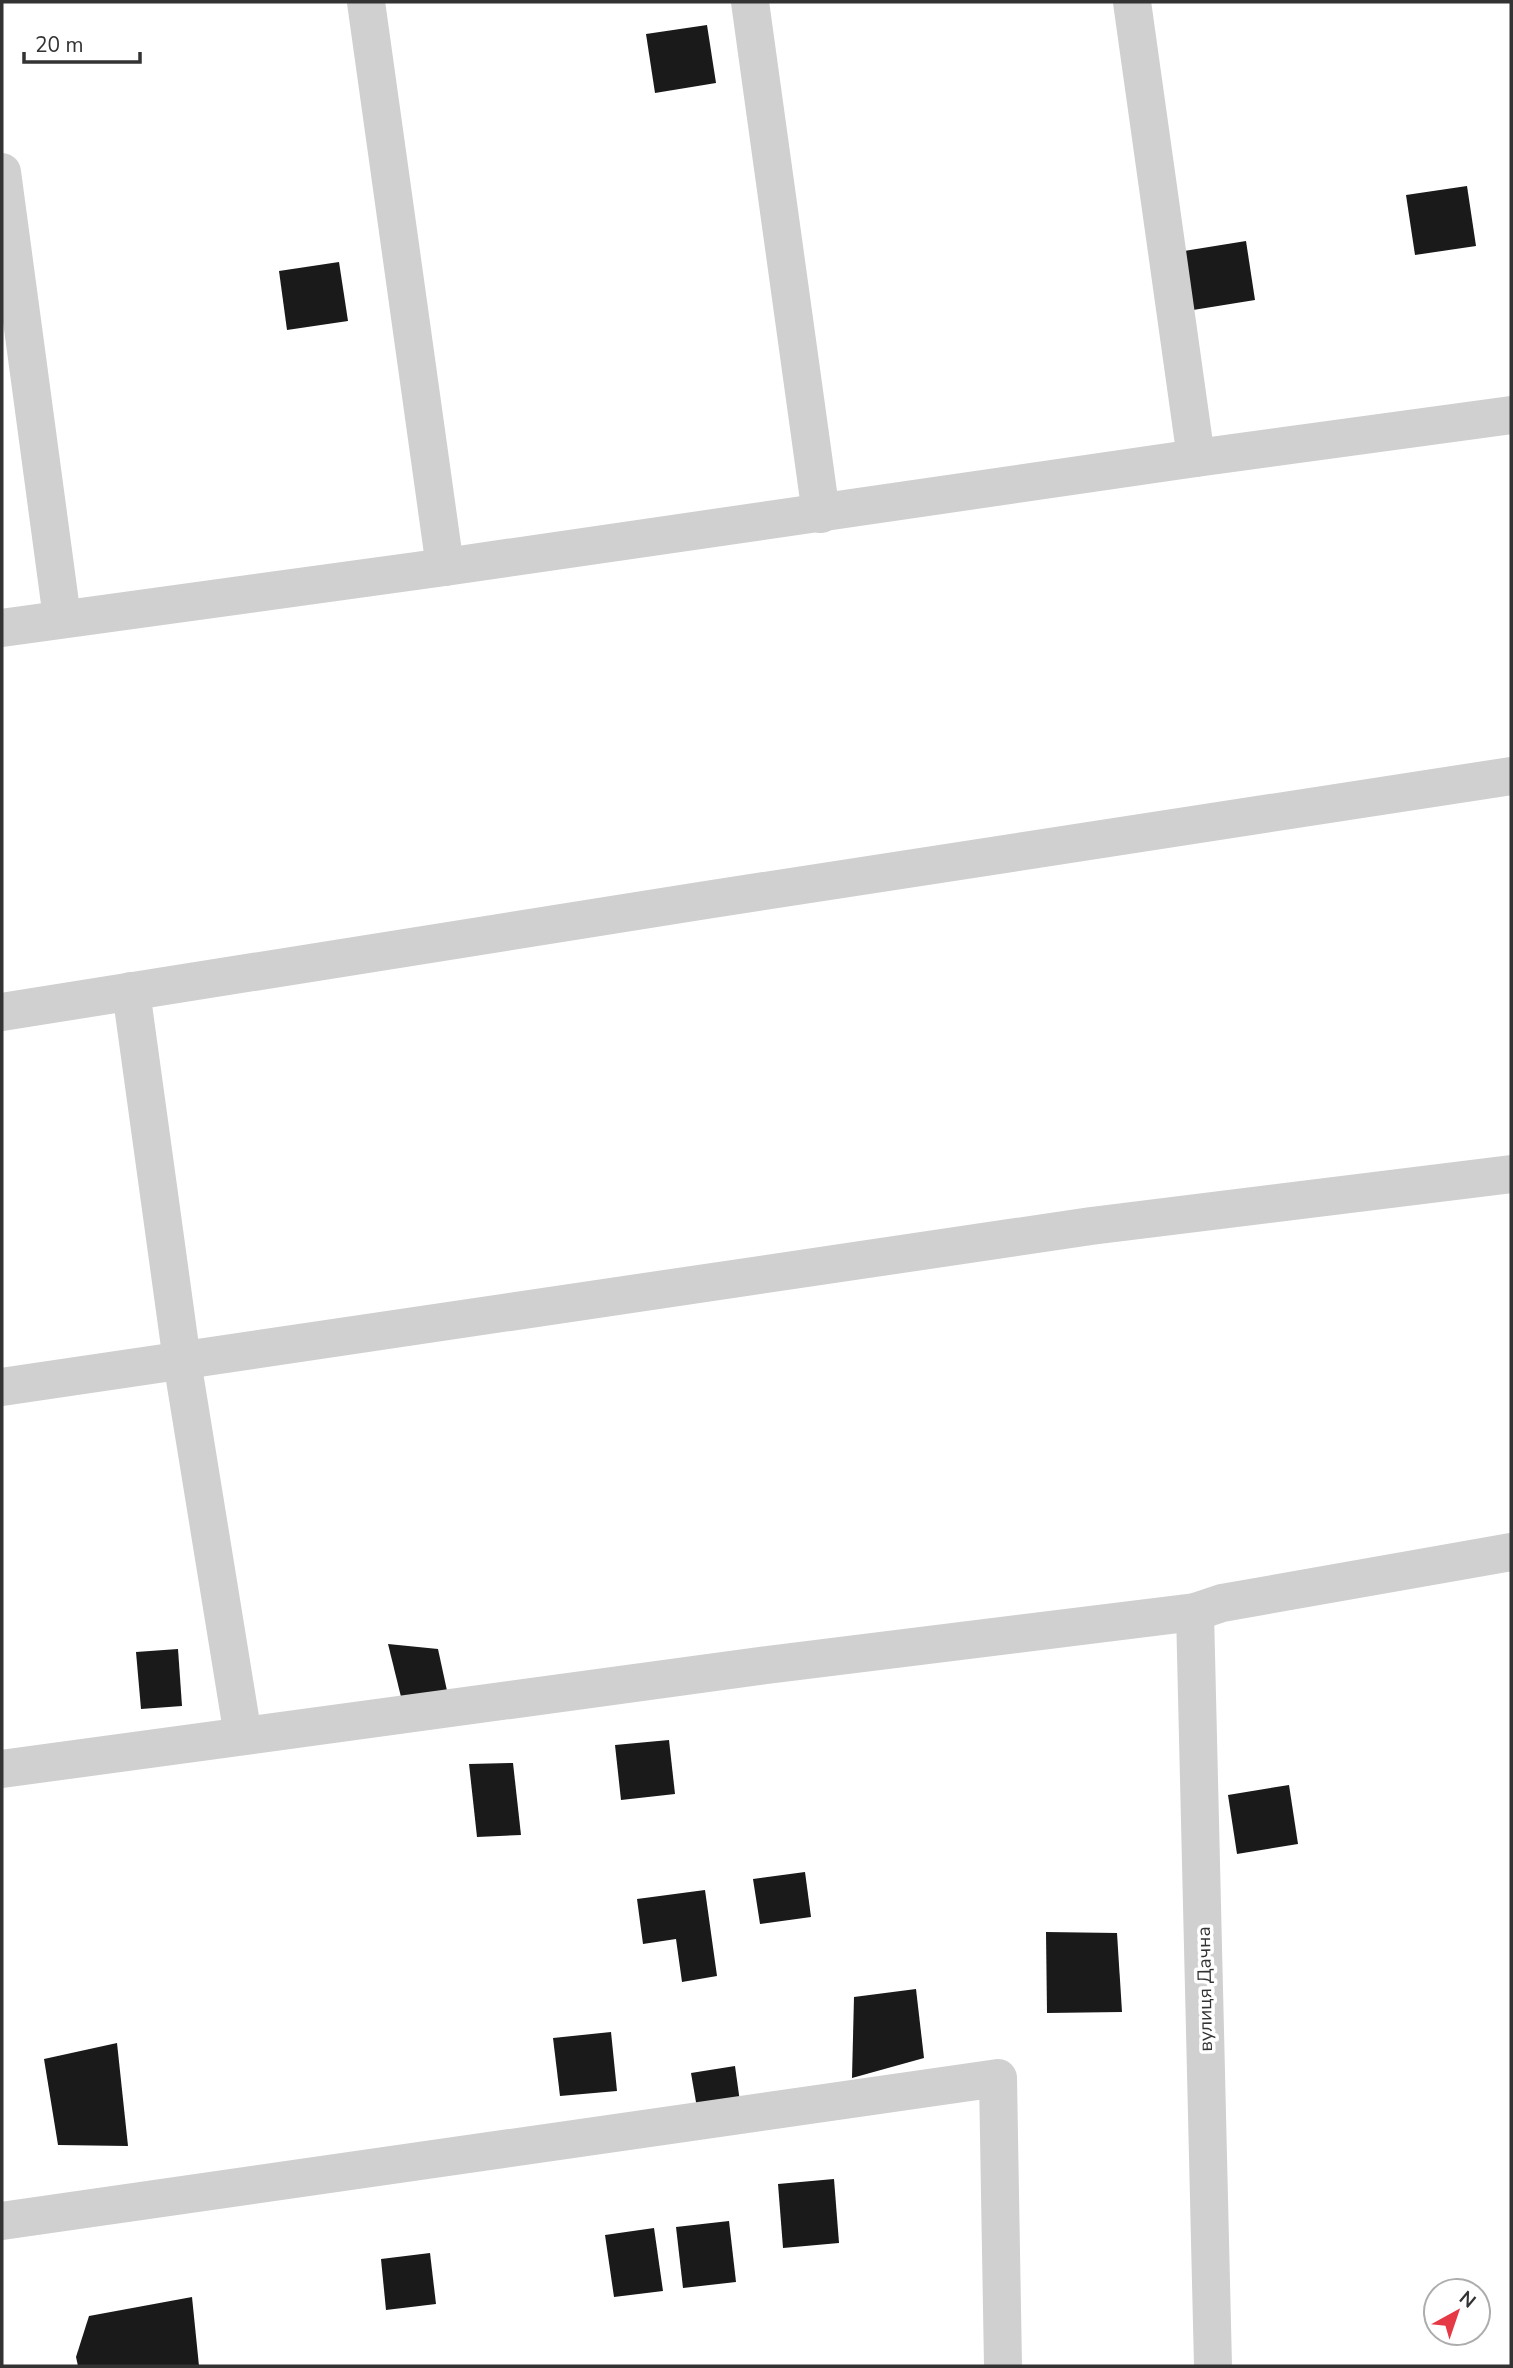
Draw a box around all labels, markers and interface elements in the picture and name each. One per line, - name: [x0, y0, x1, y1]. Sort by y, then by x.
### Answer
- scale bar: [24, 21, 140, 65]
- text: 20 m: [35, 31, 84, 59]
- street label: вулиця Дачна: [1191, 1926, 1219, 2052]
- north arrow: [1422, 2277, 1492, 2347]
- text: N: [1453, 2285, 1481, 2314]

